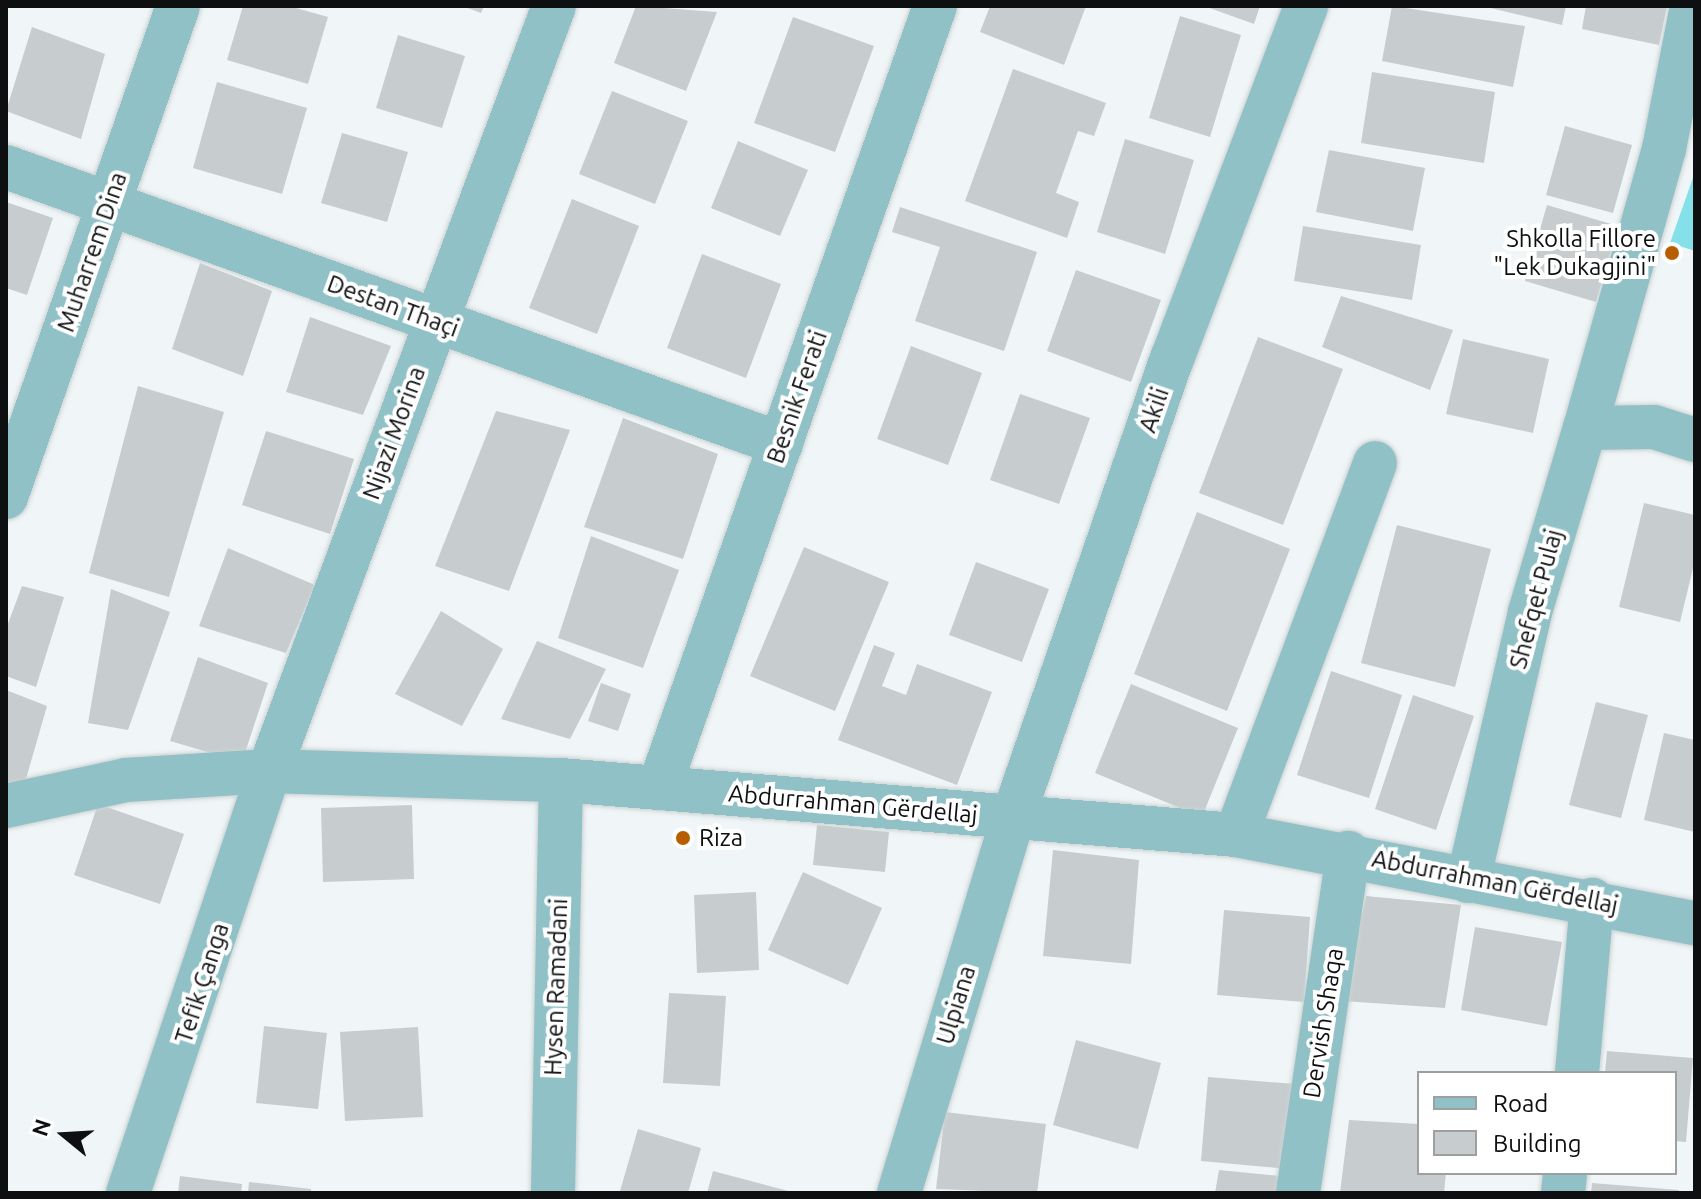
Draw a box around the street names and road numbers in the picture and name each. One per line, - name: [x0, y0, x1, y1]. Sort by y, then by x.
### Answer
- street label: Muharrem Dina: [51, 168, 133, 336]
- street label: Destan Thaçi: [323, 269, 463, 343]
- street label: Besnik Ferati: [761, 327, 833, 467]
- street label: Nijazi Morina: [357, 363, 431, 503]
- street label: Akili: [1133, 384, 1175, 436]
- street label: Shefqet Pulaj: [1504, 526, 1568, 672]
- street label: Abdurrahman Gërdellaj: [727, 779, 979, 829]
- street label: Abdurrahman Gërdellaj: [1369, 844, 1621, 920]
- street label: Hysen Ramadani: [539, 898, 573, 1076]
- street label: Tefik Çanga: [169, 919, 235, 1047]
- street label: Dervish Shaqa: [1297, 946, 1349, 1100]
- street label: Ulpiana: [930, 962, 982, 1048]

